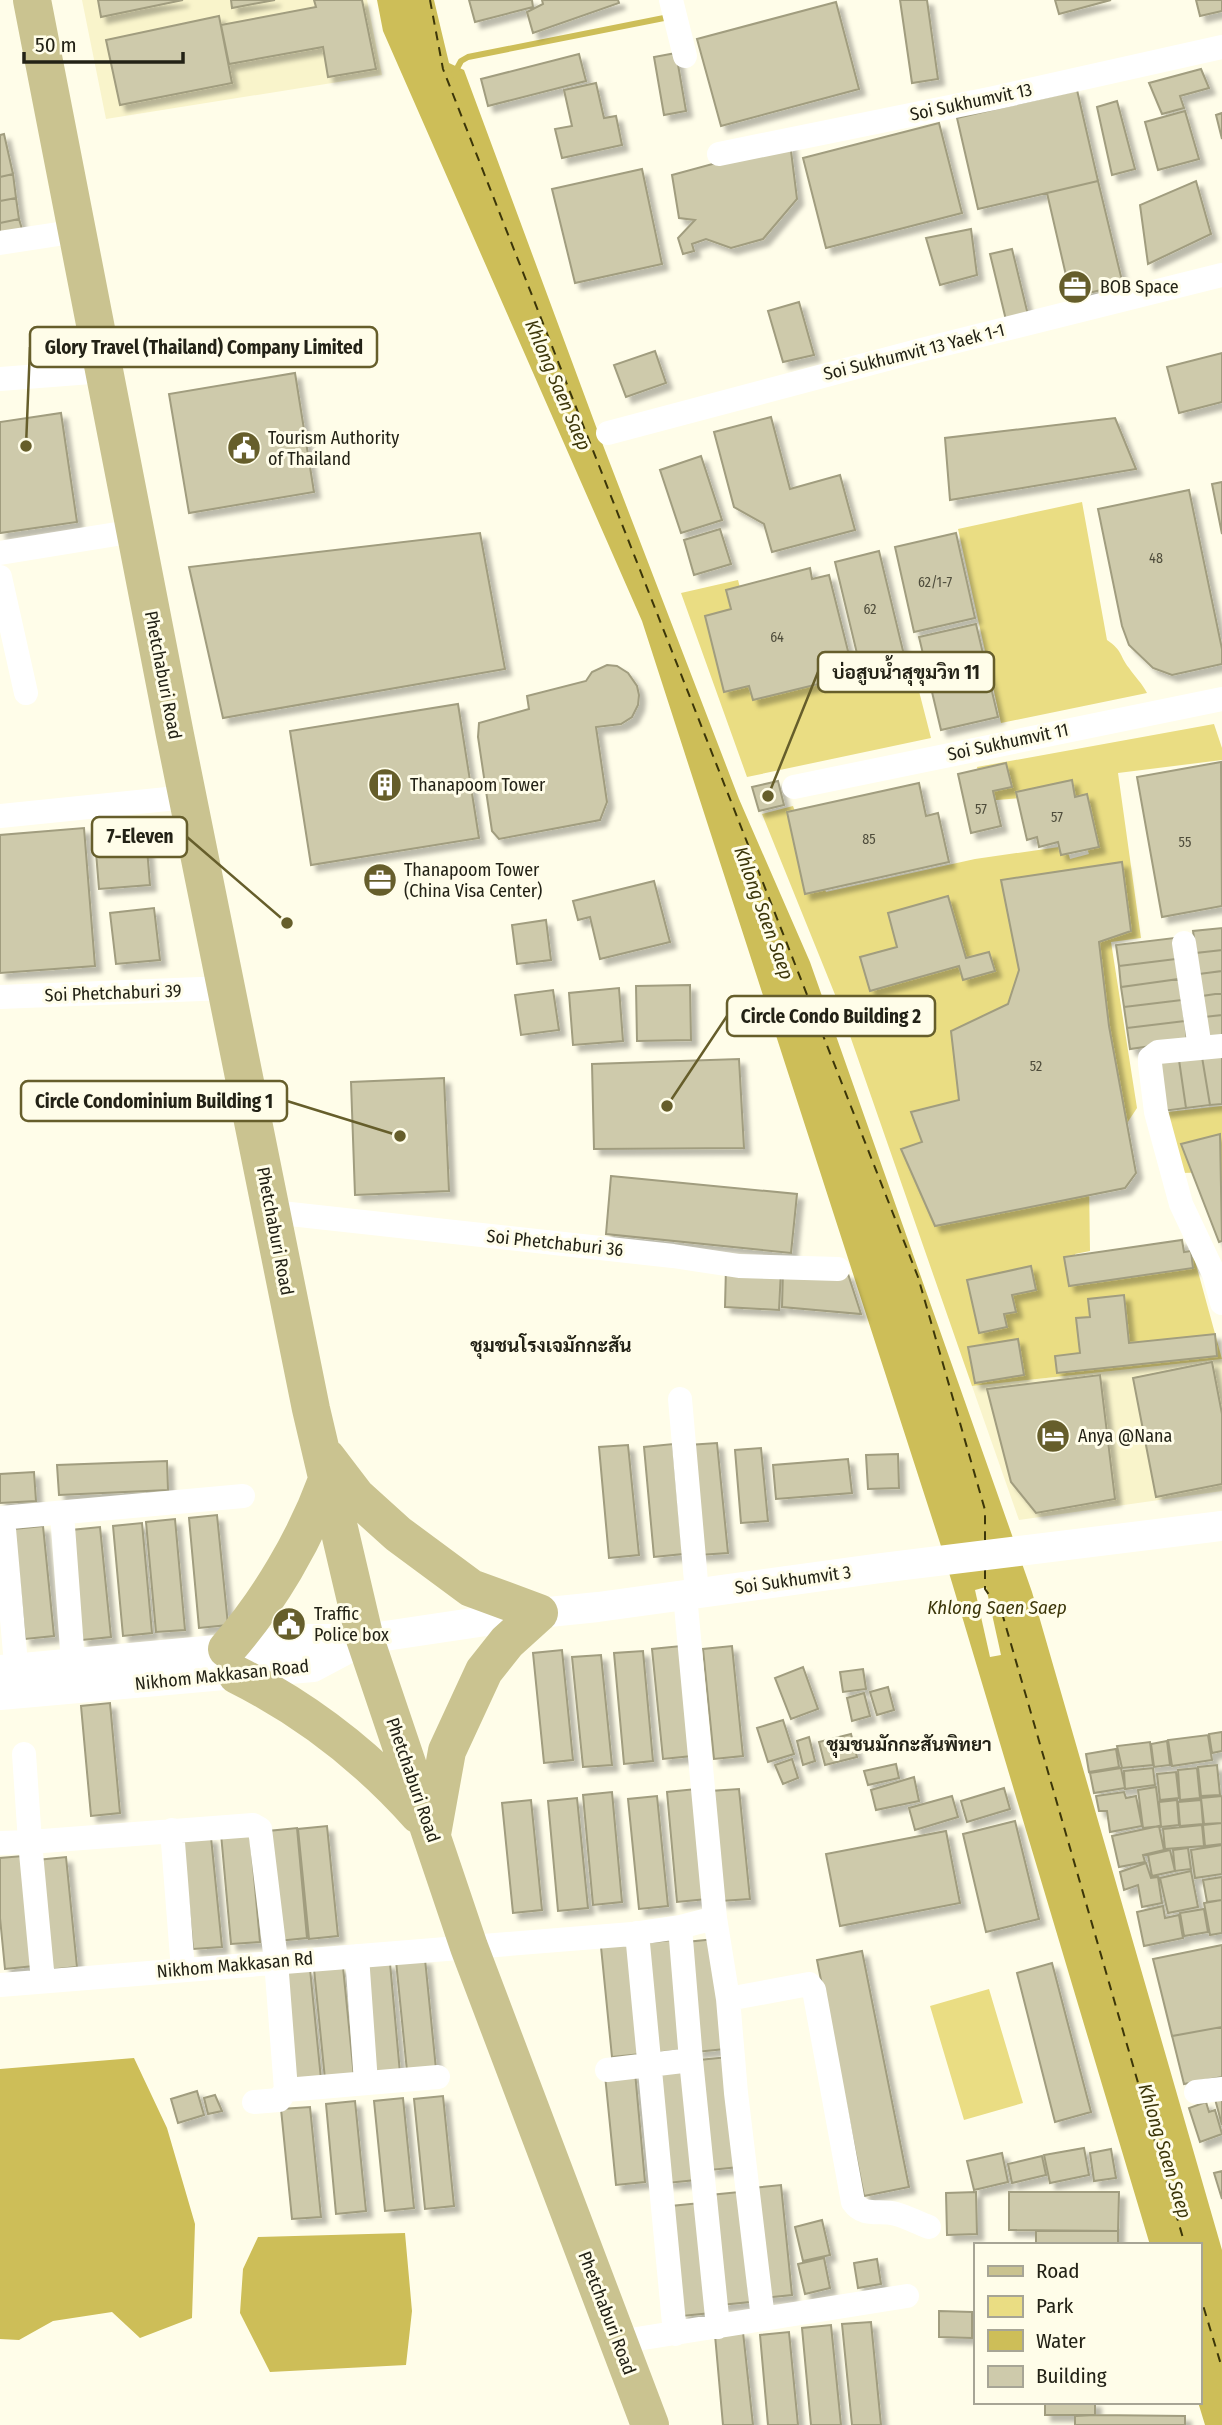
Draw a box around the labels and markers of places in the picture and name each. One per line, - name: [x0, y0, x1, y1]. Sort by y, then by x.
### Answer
- office icon: BOB Space: [1056, 268, 1094, 306]
- place label: BOB Space: [1100, 276, 1179, 298]
- callout: Glory Travel (Thailand) Company Limited: [30, 327, 377, 367]
- place label: Tourism Authority of Thailand: [268, 427, 399, 470]
- public building icon: Tourism Authority of Thailand: [225, 429, 263, 467]
- callout: บ่อสูบน้ำสุขุมวิท 11: [818, 652, 994, 692]
- building icon: Thanapoom Tower: [366, 766, 404, 804]
- place label: Thanapoom Tower: [410, 774, 546, 796]
- callout: 7-Eleven: [92, 817, 187, 857]
- place label: Thanapoom Tower (China Visa Center): [404, 859, 542, 902]
- office icon: Thanapoom Tower (China Visa Center): [361, 861, 399, 899]
- callout: Circle Condo Building 2: [727, 996, 935, 1036]
- callout: Circle Condominium Building 1: [21, 1081, 287, 1121]
- hotel icon: Anya @Nana: [1034, 1417, 1072, 1455]
- place label: Anya @Nana: [1078, 1425, 1173, 1447]
- place label: Traffic Police box: [314, 1603, 389, 1646]
- public building icon: Traffic Police box: [270, 1605, 308, 1643]

